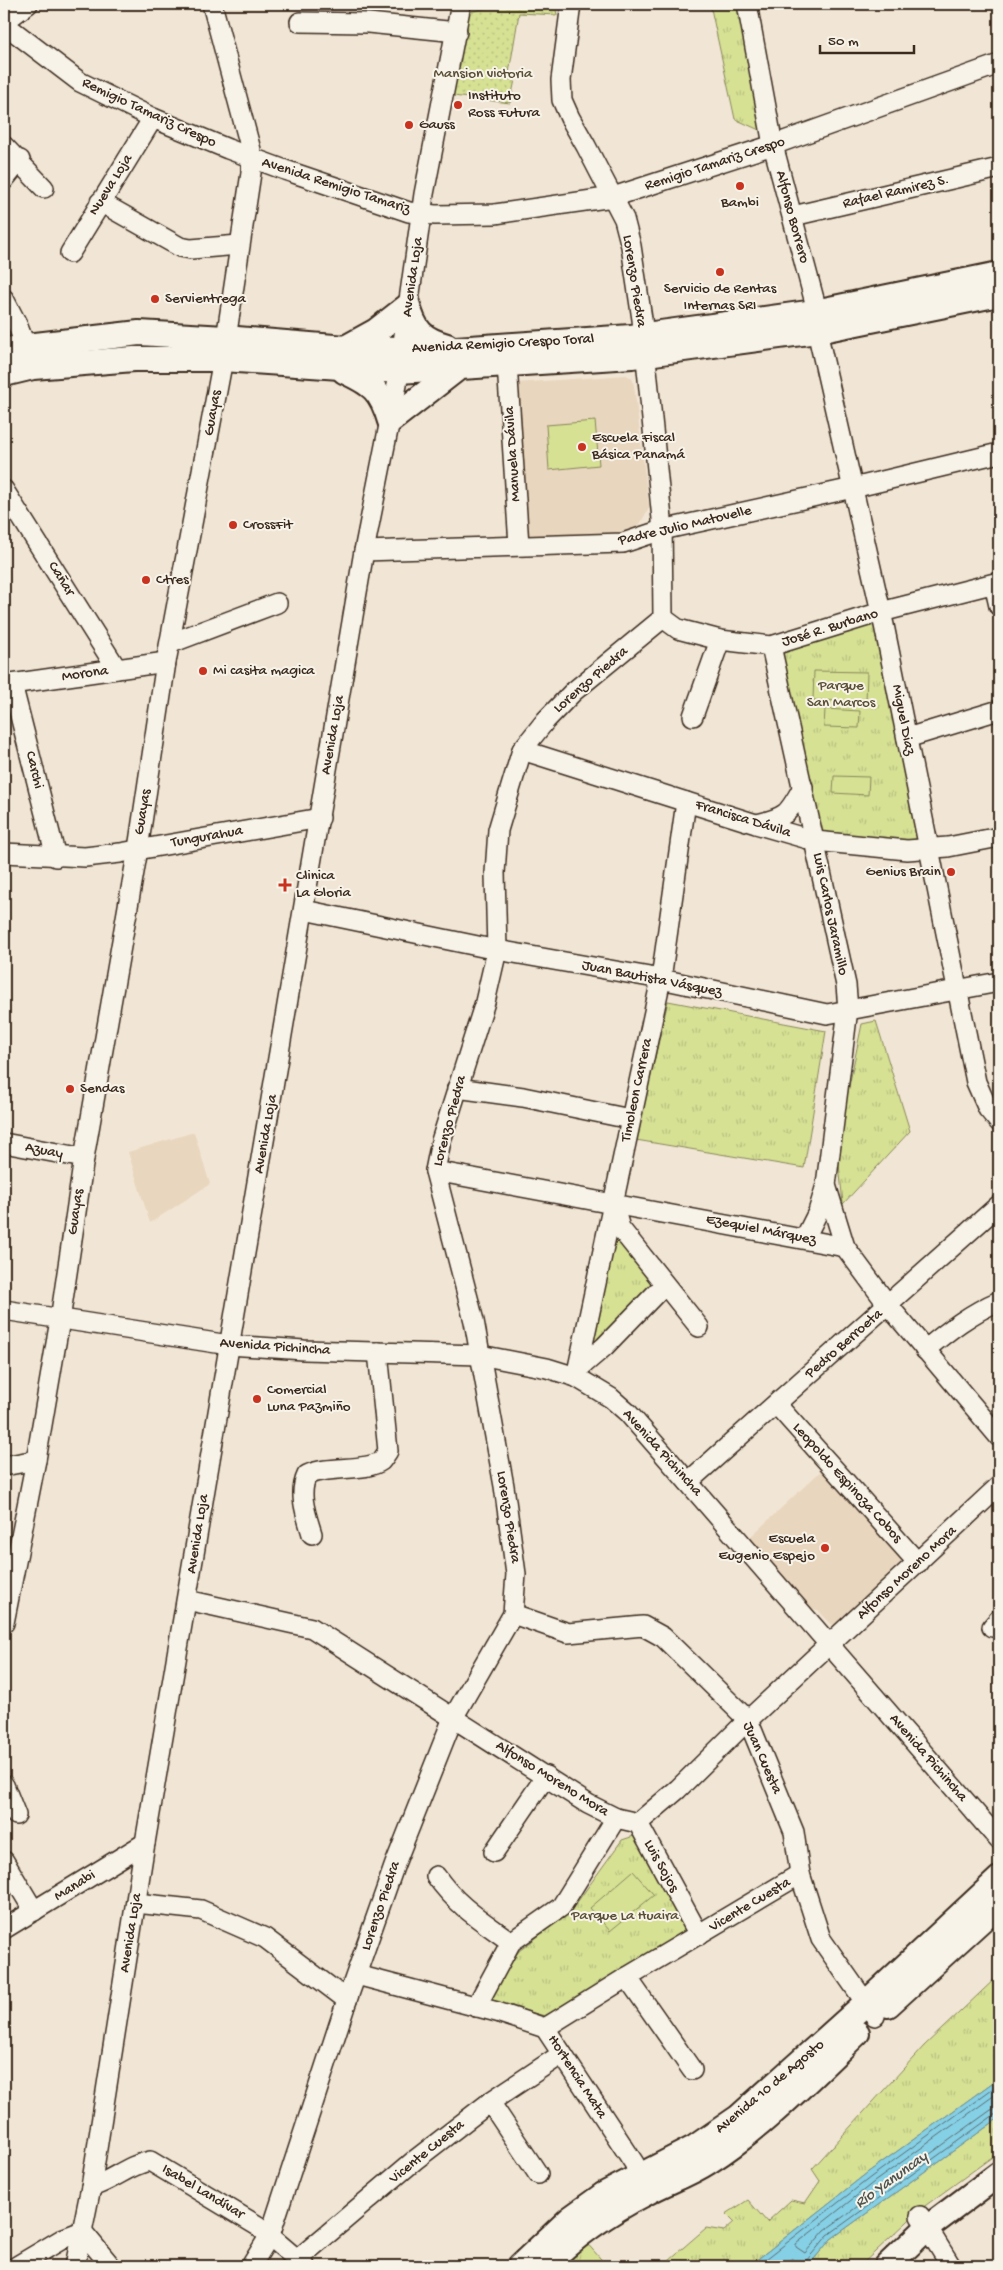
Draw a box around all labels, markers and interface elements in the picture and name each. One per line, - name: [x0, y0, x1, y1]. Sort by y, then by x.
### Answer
- scale bar: [820, 22, 914, 54]
- text: 50 m: [828, 33, 859, 51]
- park label: Mansion victoria: [434, 65, 533, 83]
- street label: Remigio Tamariz Crespo: [79, 74, 219, 152]
- place label: Instituto Ross Futura: [468, 87, 540, 122]
- marker: Instituto Ross Futura: [452, 99, 464, 111]
- place label: Gauss: [419, 116, 455, 134]
- marker: Gauss: [403, 119, 415, 131]
- street label: Remigio Tamariz Crespo: [643, 133, 788, 195]
- street label: Nueva Loja: [85, 150, 137, 219]
- street label: Avenida Remigio Tamariz: [259, 153, 413, 219]
- street label: Alfonso Borrero: [771, 169, 813, 266]
- street label: Rafael Ramirez S.: [841, 171, 951, 213]
- marker: Bambi: [734, 180, 746, 192]
- place label: Bambi: [720, 194, 759, 212]
- street label: Lorenzo Piedra: [618, 234, 650, 329]
- street label: Avenida Loja: [399, 235, 428, 318]
- marker: Servicio de Rentas Internas SRI: [714, 266, 726, 278]
- place label: Servicio de Rentas Internas SRI: [664, 280, 777, 315]
- place label: Servientrega: [165, 290, 246, 308]
- marker: Servientrega: [149, 293, 161, 305]
- street label: Avenida Remigio Crespo Toral: [411, 330, 595, 358]
- street label: Guayas: [200, 388, 226, 437]
- street label: Manuela Dávila: [501, 405, 525, 502]
- place label: Escuela Fiscal Básica Panamá: [591, 429, 685, 464]
- marker: Escuela Fiscal Básica Panamá: [576, 441, 588, 453]
- street label: Padre Julio Matovelle: [616, 502, 754, 550]
- place label: CrossFit: [243, 516, 294, 534]
- marker: CrossFit: [227, 519, 239, 531]
- street label: Cañar: [44, 558, 79, 601]
- place label: Ctres: [156, 571, 189, 589]
- marker: Ctres: [140, 574, 152, 586]
- street label: José R. Burbano: [780, 605, 881, 651]
- street label: Lorenzo Piedra: [550, 642, 633, 717]
- street label: Morona: [61, 662, 110, 686]
- place label: Mi casita magica: [213, 662, 315, 680]
- marker: Mi casita magica: [197, 665, 209, 677]
- park label: Parque San Marcos: [807, 677, 876, 712]
- street label: Miguel Diaz: [887, 683, 919, 757]
- street label: Avenida Loja: [317, 693, 349, 776]
- street label: Carchi: [21, 749, 47, 791]
- street label: Guayas: [131, 787, 156, 836]
- street label: Francisca Dávila: [692, 796, 794, 842]
- street label: Tungurahua: [169, 822, 245, 852]
- street label: Luis Carlos Jaramillo: [808, 851, 852, 977]
- place label: Genius Brain: [866, 863, 941, 881]
- marker: Genius Brain: [945, 866, 957, 878]
- place label: Clinica La Gloria: [296, 867, 351, 902]
- marker: Clinica La Gloria: [278, 878, 292, 892]
- street label: Juan Bautista Vásquez: [580, 957, 724, 1002]
- street label: Timoleon Carrera: [617, 1036, 657, 1144]
- street label: Lorenzo Piedra: [429, 1073, 471, 1168]
- place label: Sendas: [80, 1080, 125, 1098]
- marker: Sendas: [64, 1083, 76, 1095]
- street label: Avenida Loja: [250, 1092, 282, 1175]
- street label: Azuay: [24, 1139, 65, 1164]
- street label: Guayas: [64, 1187, 88, 1236]
- street label: Ezequiel Márquez: [704, 1210, 818, 1250]
- street label: Pedro Berroeta: [801, 1305, 887, 1383]
- street label: Avenida Pichincha: [219, 1334, 332, 1360]
- place label: Comercial Luna Pazmiño: [267, 1381, 351, 1416]
- marker: Comercial Luna Pazmiño: [251, 1393, 263, 1405]
- street label: Avenida Pichincha: [618, 1406, 706, 1501]
- street label: Leopoldo Espinoza Cobos: [788, 1419, 906, 1547]
- street label: Lorenzo Piedra: [492, 1470, 524, 1565]
- street label: Avenida Loja: [183, 1492, 213, 1575]
- street label: Alfonso Moreno Mora: [853, 1522, 961, 1624]
- place label: Escuela Eugenio Espejo: [718, 1530, 816, 1565]
- marker: Escuela Eugenio Espejo: [819, 1542, 831, 1554]
- street label: Avenida Pichincha: [885, 1710, 972, 1806]
- street label: Juan Cuesta: [738, 1719, 786, 1797]
- street label: Alfonso Moreno Mora: [492, 1737, 612, 1821]
- street label: Luis Sojos: [639, 1837, 683, 1896]
- street label: Lorenzo Piedra: [357, 1858, 405, 1953]
- street label: Manabi: [51, 1866, 99, 1906]
- street label: Vicente Cuesta: [705, 1873, 795, 1937]
- street label: Avenida Loja: [116, 1891, 146, 1974]
- park label: Parque La Huaira: [570, 1907, 679, 1925]
- street label: Hortencia Mata: [543, 2032, 611, 2123]
- street label: Avenida 10 de Agosto: [712, 2036, 828, 2138]
- street label: Vicente Cuesta: [385, 2116, 469, 2189]
- water label: Río Yanuncay: [852, 2148, 933, 2214]
- street label: Isabel Landívar: [158, 2160, 249, 2225]

